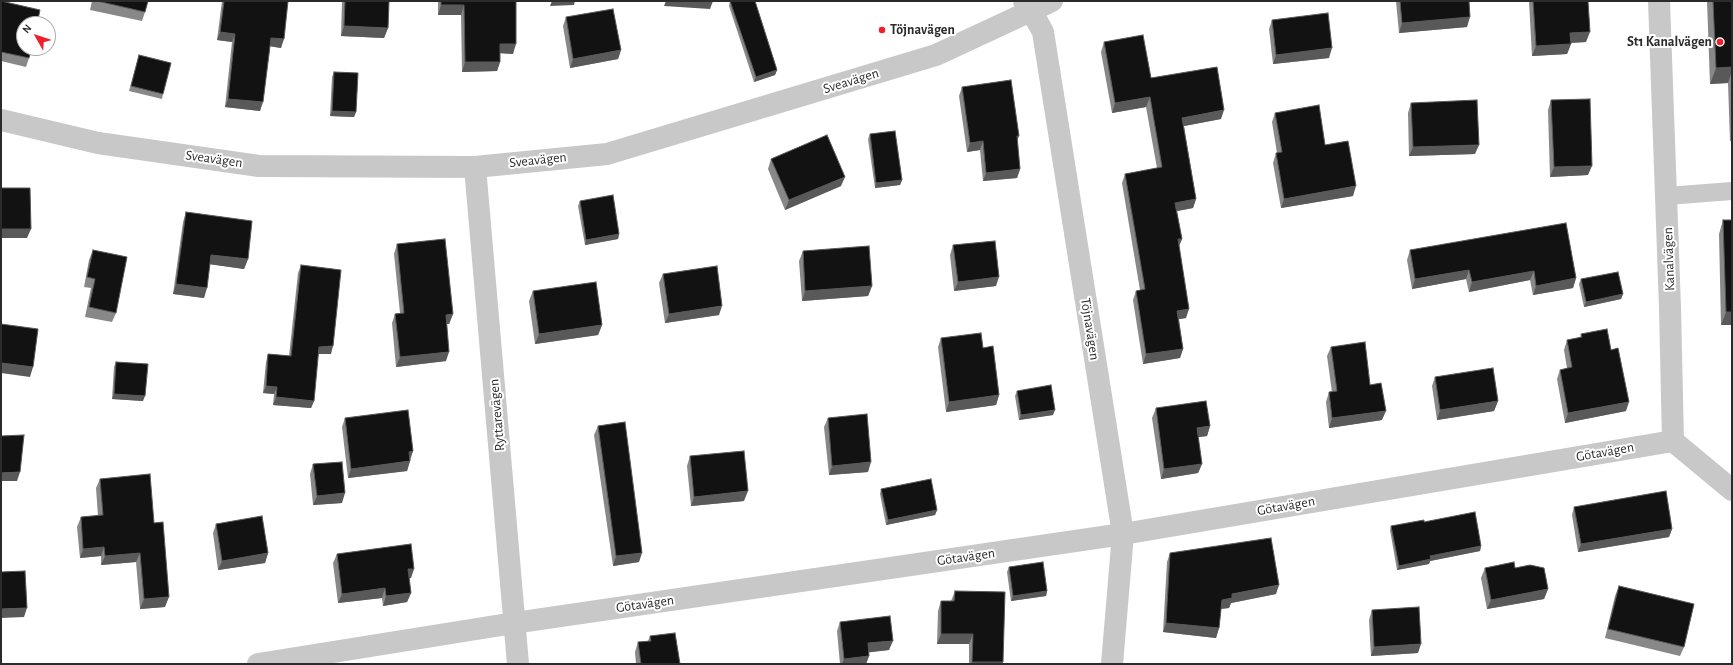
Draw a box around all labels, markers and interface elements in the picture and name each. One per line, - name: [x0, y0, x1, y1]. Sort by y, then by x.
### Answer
- north arrow: [16, 16, 56, 56]
- text: N: [20, 22, 34, 35]
- place label: Töjnavägen: [890, 22, 955, 38]
- marker: Töjnavägen: [877, 25, 887, 35]
- place label: St1 Kanalvägen: [1627, 34, 1712, 50]
- marker: St1 Kanalvägen: [1715, 37, 1725, 47]
- street label: Sveavägen: [821, 65, 881, 97]
- street label: Sveavägen: [184, 147, 244, 171]
- street label: Sveavägen: [509, 149, 567, 171]
- street label: Kanalvägen: [1659, 227, 1679, 291]
- street label: Töjnavägen: [1077, 297, 1103, 361]
- street label: Ryttarevägen: [485, 378, 509, 452]
- street label: Götavägen: [1575, 439, 1635, 465]
- street label: Götavägen: [1256, 493, 1316, 519]
- street label: Götavägen: [936, 545, 996, 569]
- street label: Götavägen: [615, 592, 675, 616]

